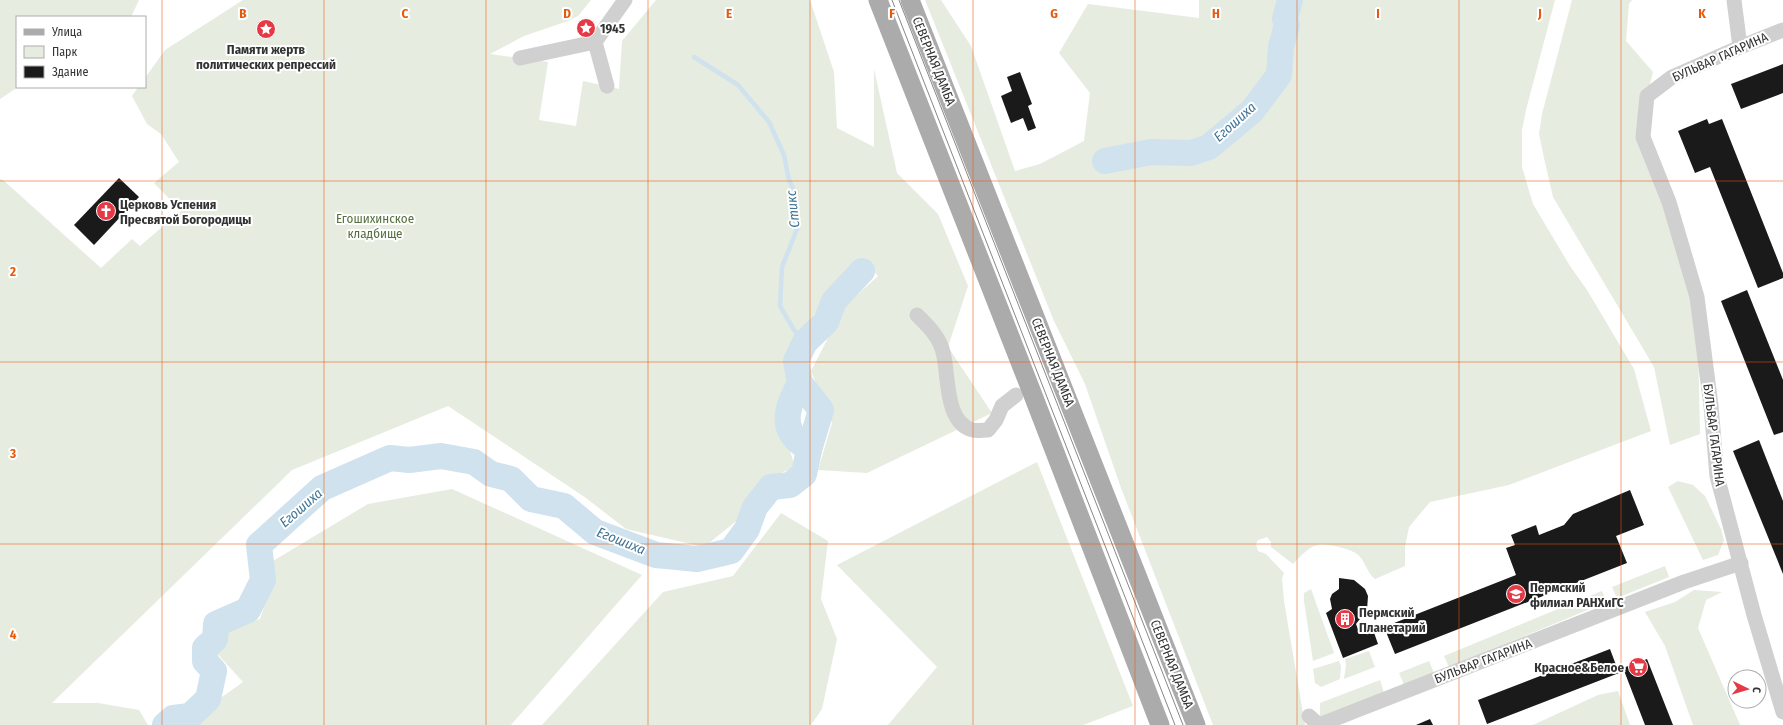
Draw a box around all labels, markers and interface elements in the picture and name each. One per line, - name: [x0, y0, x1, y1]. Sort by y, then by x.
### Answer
- text: B: [239, 6, 247, 21]
- text: C: [402, 6, 409, 21]
- text: D: [563, 6, 571, 21]
- text: E: [726, 6, 732, 21]
- text: F: [889, 6, 895, 21]
- text: G: [1050, 6, 1058, 21]
- text: H: [1212, 6, 1220, 21]
- text: I: [1376, 6, 1380, 21]
- text: J: [1537, 6, 1542, 21]
- text: K: [1698, 6, 1706, 21]
- street label: СЕВЕРНАЯ ДАМБА: [909, 14, 959, 108]
- legend: [16, 16, 146, 88]
- place icon: 1945: [575, 17, 597, 39]
- place icon: Памяти жертв политических репрессий: [255, 18, 277, 40]
- place label: 1945: [600, 21, 625, 36]
- text: Улица: [51, 25, 82, 39]
- street label: БУЛЬВАР ГАГАРИНА: [1670, 29, 1770, 85]
- place label: Памяти жертв политических репрессий: [196, 42, 336, 72]
- text: Парк: [52, 45, 78, 59]
- text: Здание: [52, 65, 88, 79]
- water label: Егошиха: [1210, 99, 1260, 145]
- water label: Стикс: [782, 188, 803, 229]
- place label: Церковь Успения Пресвятой Богородицы: [120, 197, 251, 227]
- church icon: Церковь Успения Пресвятой Богородицы: [95, 200, 117, 222]
- park label: Егошихинское кладбище: [336, 211, 414, 241]
- text: 2: [9, 264, 16, 279]
- street label: СЕВЕРНАЯ ДАМБА: [1028, 315, 1078, 409]
- street label: БУЛЬВАР ГАГАРИНА: [1700, 383, 1728, 487]
- text: 3: [9, 446, 16, 461]
- water label: Егошиха: [276, 485, 326, 531]
- water label: Егошиха: [594, 524, 648, 558]
- place label: Пермский филиал РАНХиГС: [1530, 580, 1624, 610]
- school or university icon: Пермский филиал РАНХиГС: [1505, 583, 1527, 605]
- place label: Пермский Планетарий: [1359, 605, 1426, 635]
- building icon: Пермский Планетарий: [1334, 608, 1356, 630]
- street label: СЕВЕРНАЯ ДАМБА: [1147, 617, 1197, 711]
- text: 4: [10, 627, 17, 642]
- street label: БУЛЬВАР ГАГАРИНА: [1432, 635, 1534, 686]
- supermarket icon: Красное&Белое: [1627, 656, 1649, 678]
- place label: Красное&Белое: [1534, 660, 1624, 675]
- north arrow: [1727, 669, 1767, 709]
- text: С: [1750, 686, 1763, 693]

